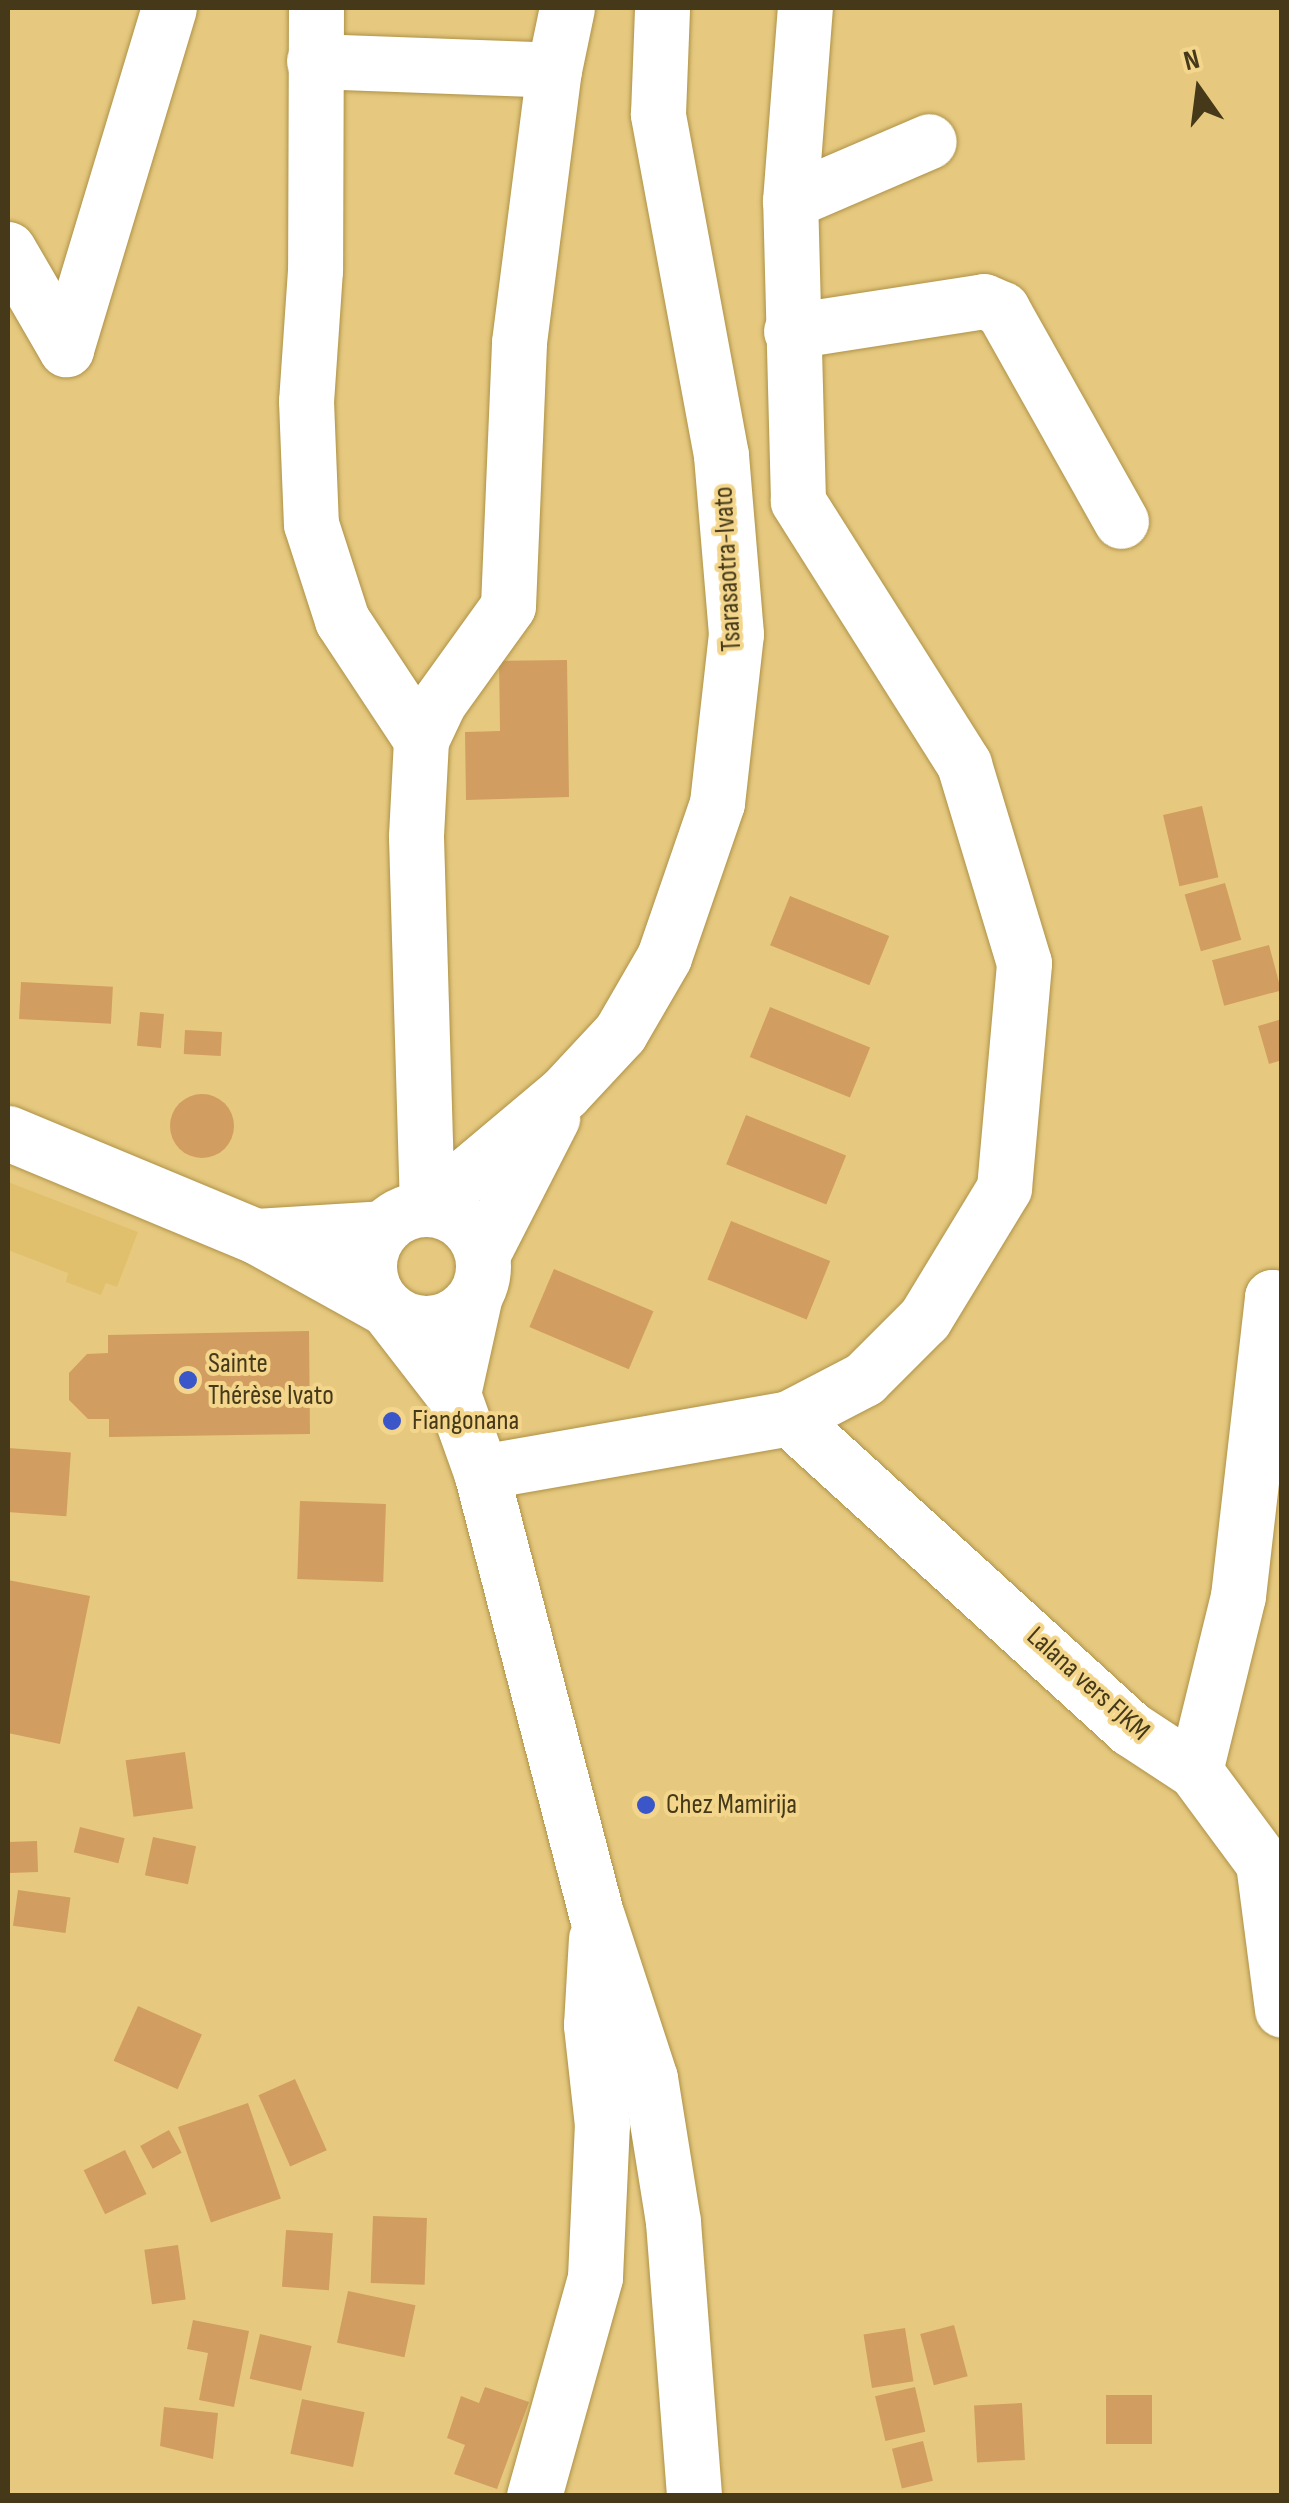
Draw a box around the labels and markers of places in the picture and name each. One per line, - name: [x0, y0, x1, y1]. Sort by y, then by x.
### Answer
- place label: Sainte Thérèse Ivato: [208, 1347, 334, 1413]
- marker: Sainte Thérèse Ivato: [177, 1369, 199, 1391]
- place label: Fiangonana: [412, 1404, 519, 1438]
- marker: Fiangonana: [381, 1410, 403, 1432]
- place label: Chez Mamirija: [666, 1788, 797, 1822]
- marker: Chez Mamirija: [635, 1794, 657, 1816]

